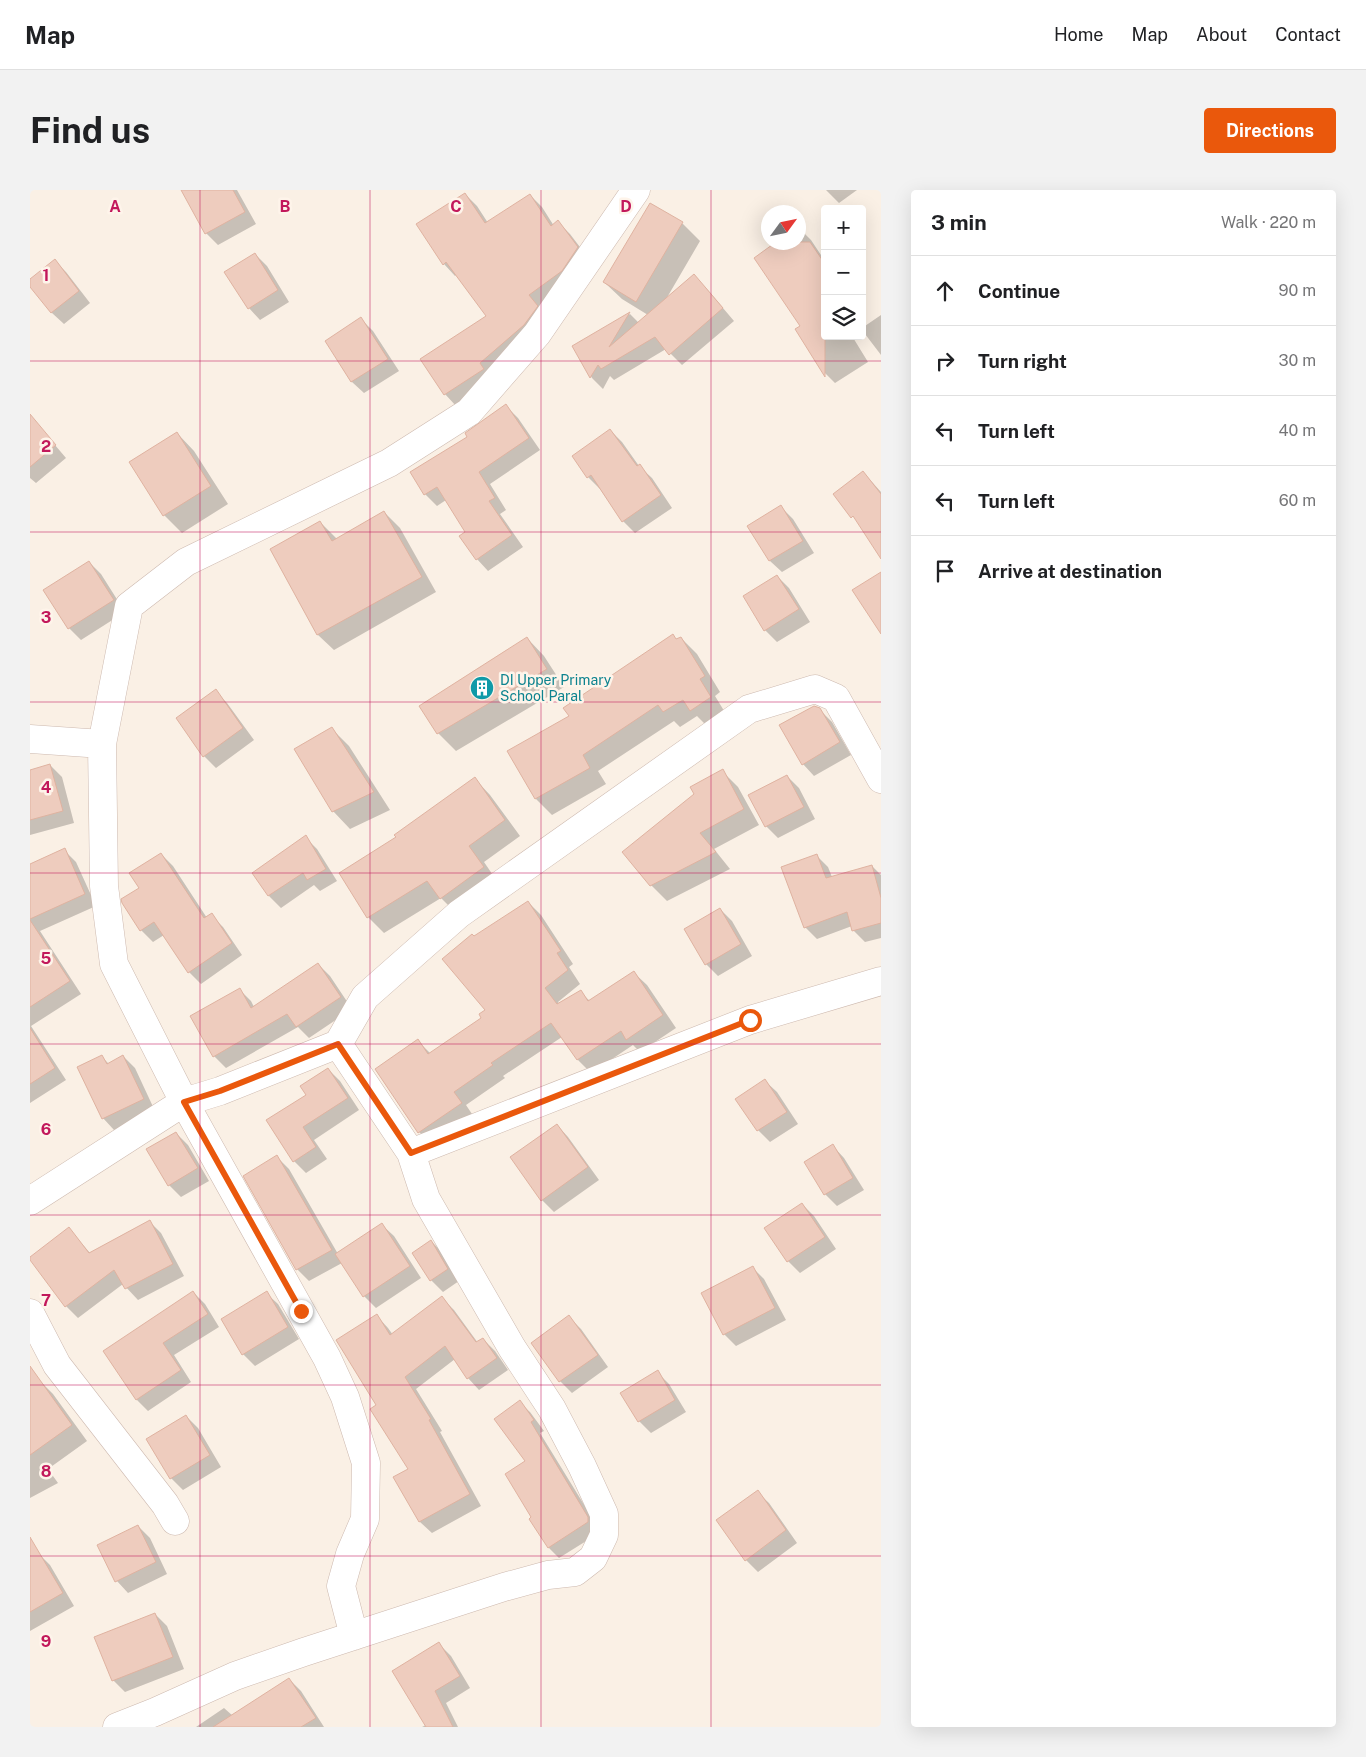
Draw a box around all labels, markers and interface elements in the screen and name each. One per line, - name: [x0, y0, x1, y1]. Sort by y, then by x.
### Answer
- text: Map: [25, 21, 75, 49]
- text: Home: [1054, 24, 1104, 45]
- text: Map: [1132, 24, 1168, 45]
- text: About: [1196, 24, 1247, 45]
- text: Contact: [1275, 24, 1341, 45]
- button: Directions: [1204, 108, 1336, 153]
- text: Find us: [30, 110, 150, 151]
- text: A: [109, 197, 121, 216]
- text: B: [280, 197, 291, 216]
- text: C: [450, 197, 462, 216]
- text: D: [620, 197, 632, 216]
- north arrow: [761, 205, 806, 250]
- map controls: [821, 205, 866, 340]
- button: +: [821, 205, 866, 250]
- text: 3 min: [931, 210, 987, 235]
- text: Walk · 220 m: [1221, 213, 1316, 232]
- button: −: [821, 250, 866, 295]
- text: 1: [43, 266, 49, 285]
- icon: ahead: [931, 277, 959, 305]
- text: Continue: [978, 280, 1060, 302]
- text: 90 m: [1279, 281, 1316, 300]
- button: layers: [821, 295, 866, 340]
- icon: right: [931, 347, 959, 375]
- text: Turn right: [978, 350, 1067, 372]
- text: 30 m: [1279, 351, 1316, 370]
- icon: left: [931, 417, 959, 445]
- text: Turn left: [978, 420, 1055, 442]
- text: 40 m: [1278, 421, 1316, 440]
- text: 2: [41, 437, 51, 456]
- icon: left: [931, 487, 959, 515]
- text: Turn left: [978, 490, 1055, 512]
- text: 60 m: [1279, 491, 1316, 510]
- icon: arrive: [931, 557, 959, 585]
- text: Arrive at destination: [978, 560, 1162, 582]
- text: 3: [41, 608, 51, 627]
- place label: DI Upper Primary School Paral: [500, 672, 612, 704]
- building icon: DI Upper Primary School Paral: [469, 675, 495, 701]
- text: 4: [41, 778, 52, 797]
- text: 5: [41, 949, 52, 968]
- route start: [739, 1009, 762, 1032]
- text: 6: [41, 1120, 51, 1139]
- text: 7: [41, 1291, 51, 1310]
- route end: [290, 1300, 313, 1323]
- text: 8: [41, 1462, 52, 1481]
- text: 9: [41, 1632, 51, 1651]

